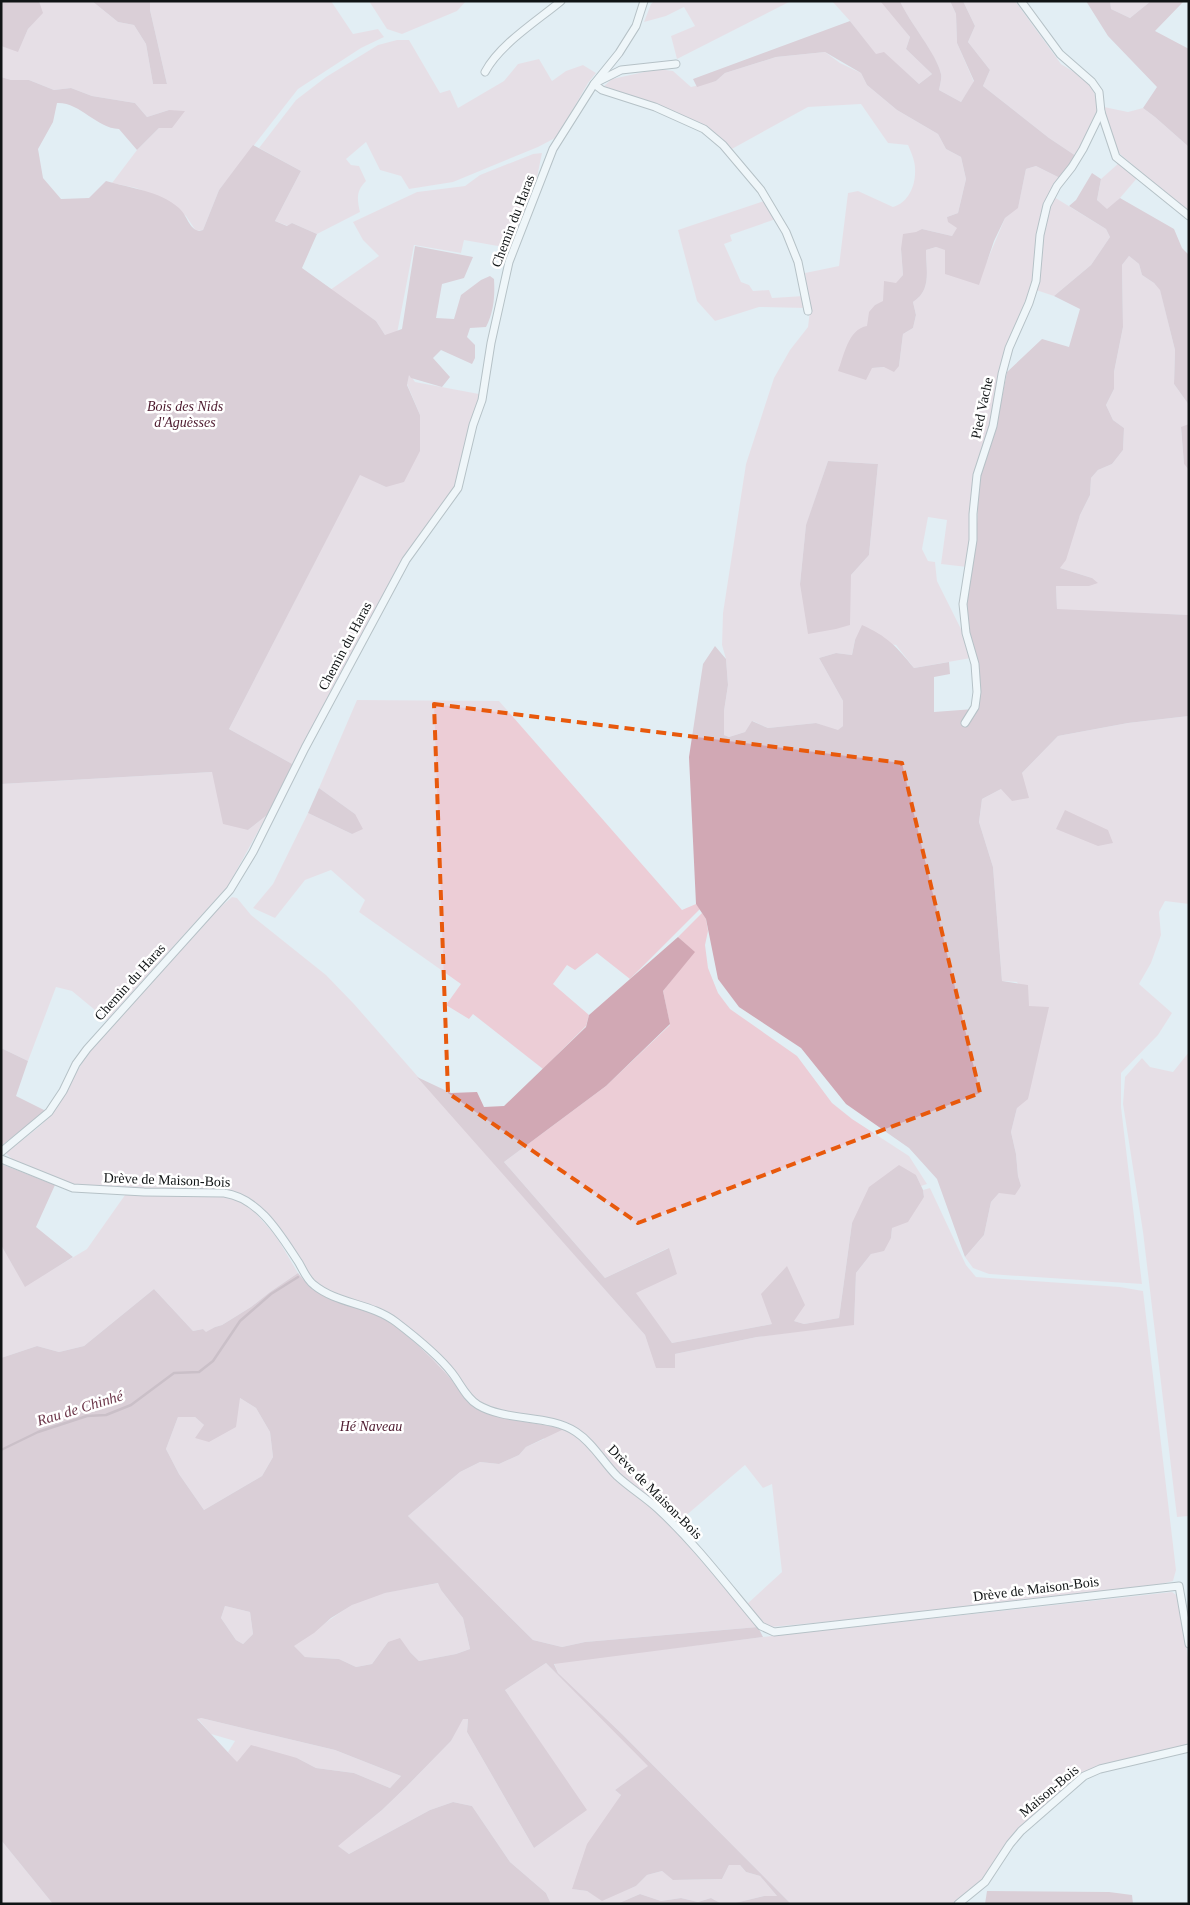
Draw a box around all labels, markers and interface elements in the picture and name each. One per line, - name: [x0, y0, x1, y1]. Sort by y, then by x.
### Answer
- street label: Chemin du Haras: [488, 173, 538, 269]
- street label: Pied Vache: [968, 376, 996, 440]
- park label: Bois des Nids d'Aguèsses: [147, 399, 224, 430]
- street label: Chemin du Haras: [315, 599, 375, 693]
- street label: Chemin du Haras: [92, 941, 168, 1023]
- street label: Drève de Maison-Bois: [103, 1170, 231, 1190]
- water label: Rau de Chinhé: [34, 1387, 126, 1429]
- park label: Hé Naveau: [339, 1419, 402, 1434]
- street label: Drève de Maison-Bois: [605, 1442, 705, 1542]
- street label: Drève de Maison-Bois: [972, 1574, 1100, 1604]
- street label: Maison-Bois: [1016, 1762, 1082, 1820]

